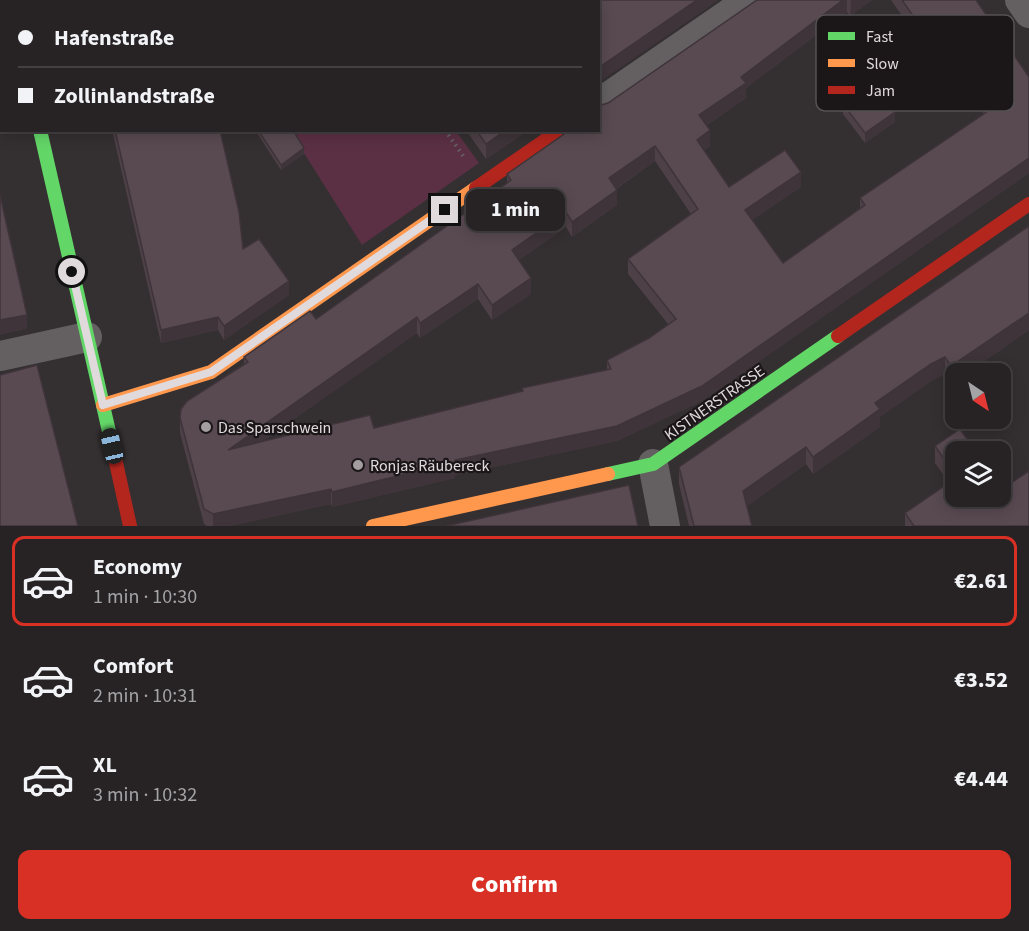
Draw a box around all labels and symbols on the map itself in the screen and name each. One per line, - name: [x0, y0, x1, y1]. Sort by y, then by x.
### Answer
- legend: [816, 15, 1014, 111]
- text: Fast: [866, 26, 894, 48]
- text: Slow: [866, 53, 899, 75]
- text: Jam: [866, 80, 895, 102]
- callout: 1 min: [466, 189, 565, 231]
- route end: [431, 196, 458, 223]
- route start: [58, 258, 85, 285]
- street label: KISTNERSTRASSE: [660, 360, 769, 446]
- north arrow: [945, 363, 1011, 429]
- place label: Das Sparschwein: [218, 417, 331, 439]
- marker: Das Sparschwein: [199, 420, 213, 434]
- car: [99, 426, 125, 466]
- place label: Ronjas Räubereck: [370, 455, 490, 477]
- marker: Ronjas Räubereck: [351, 458, 365, 472]

